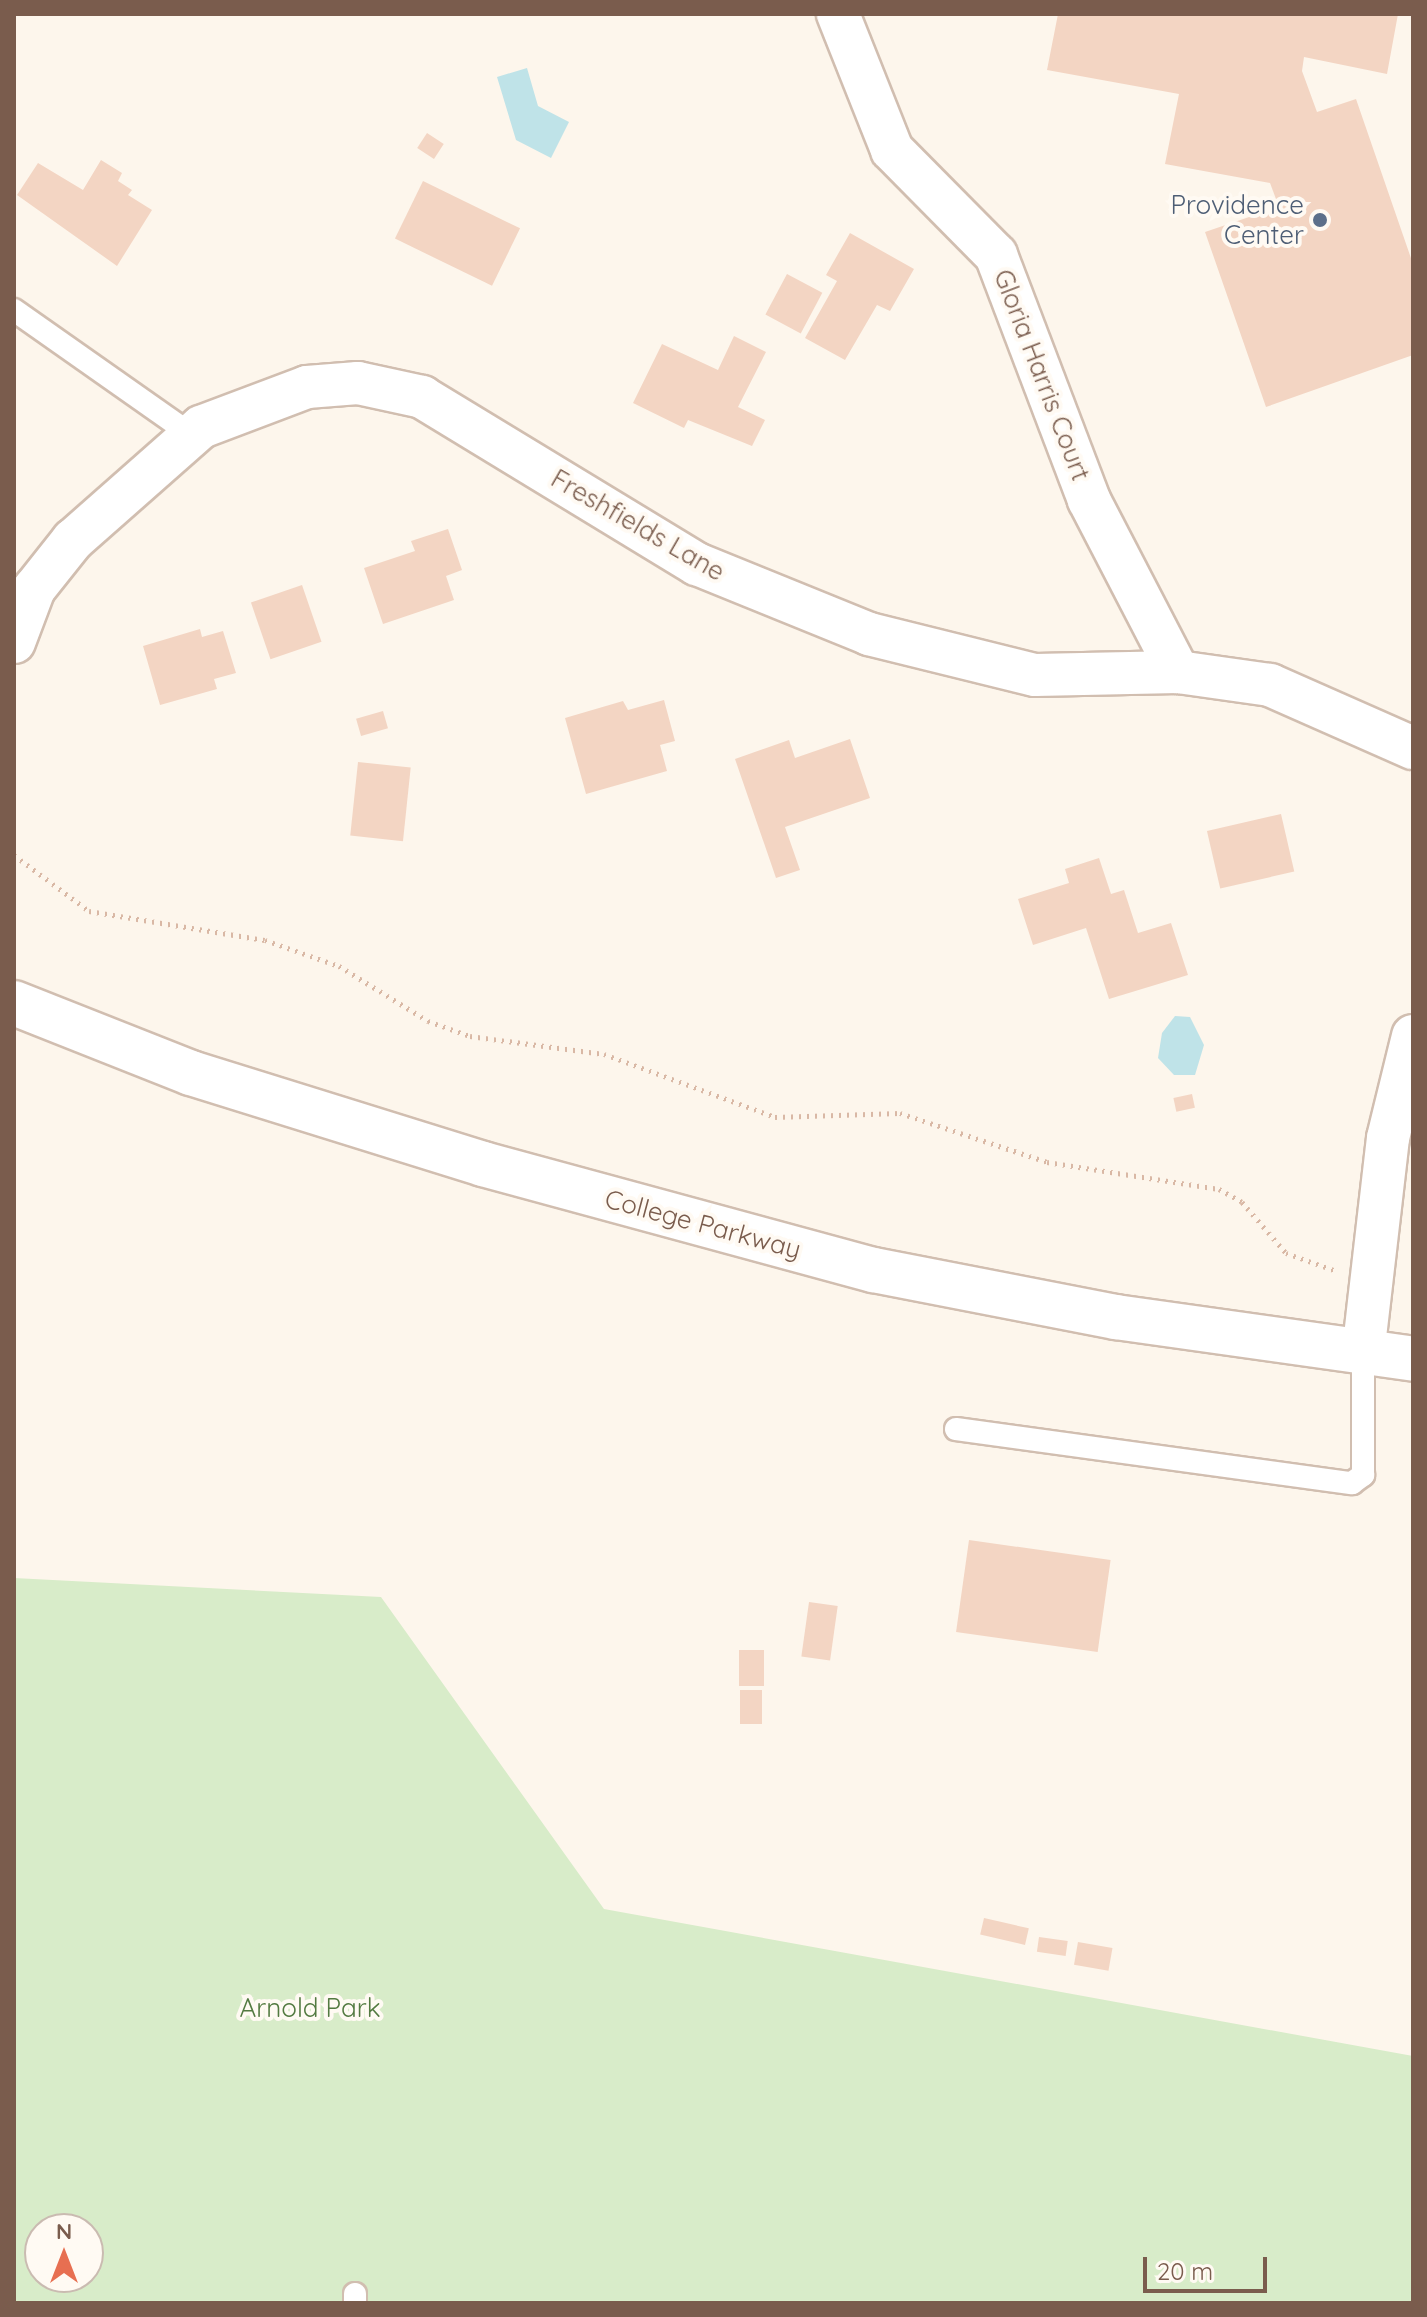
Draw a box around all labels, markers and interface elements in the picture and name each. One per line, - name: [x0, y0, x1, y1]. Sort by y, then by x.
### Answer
- place label: Providence Center: [1171, 189, 1304, 250]
- marker: Providence Center: [1311, 211, 1329, 229]
- street label: Gloria Harris Court: [987, 265, 1097, 485]
- street label: Freshfields Lane: [546, 463, 730, 587]
- street label: College Parkway: [602, 1183, 804, 1265]
- park label: Arnold Park: [239, 1992, 381, 2024]
- north arrow: [24, 2213, 104, 2293]
- text: N: [56, 2217, 72, 2245]
- scale bar: [1147, 2241, 1271, 2291]
- text: 20 m: [1157, 2256, 1213, 2286]

